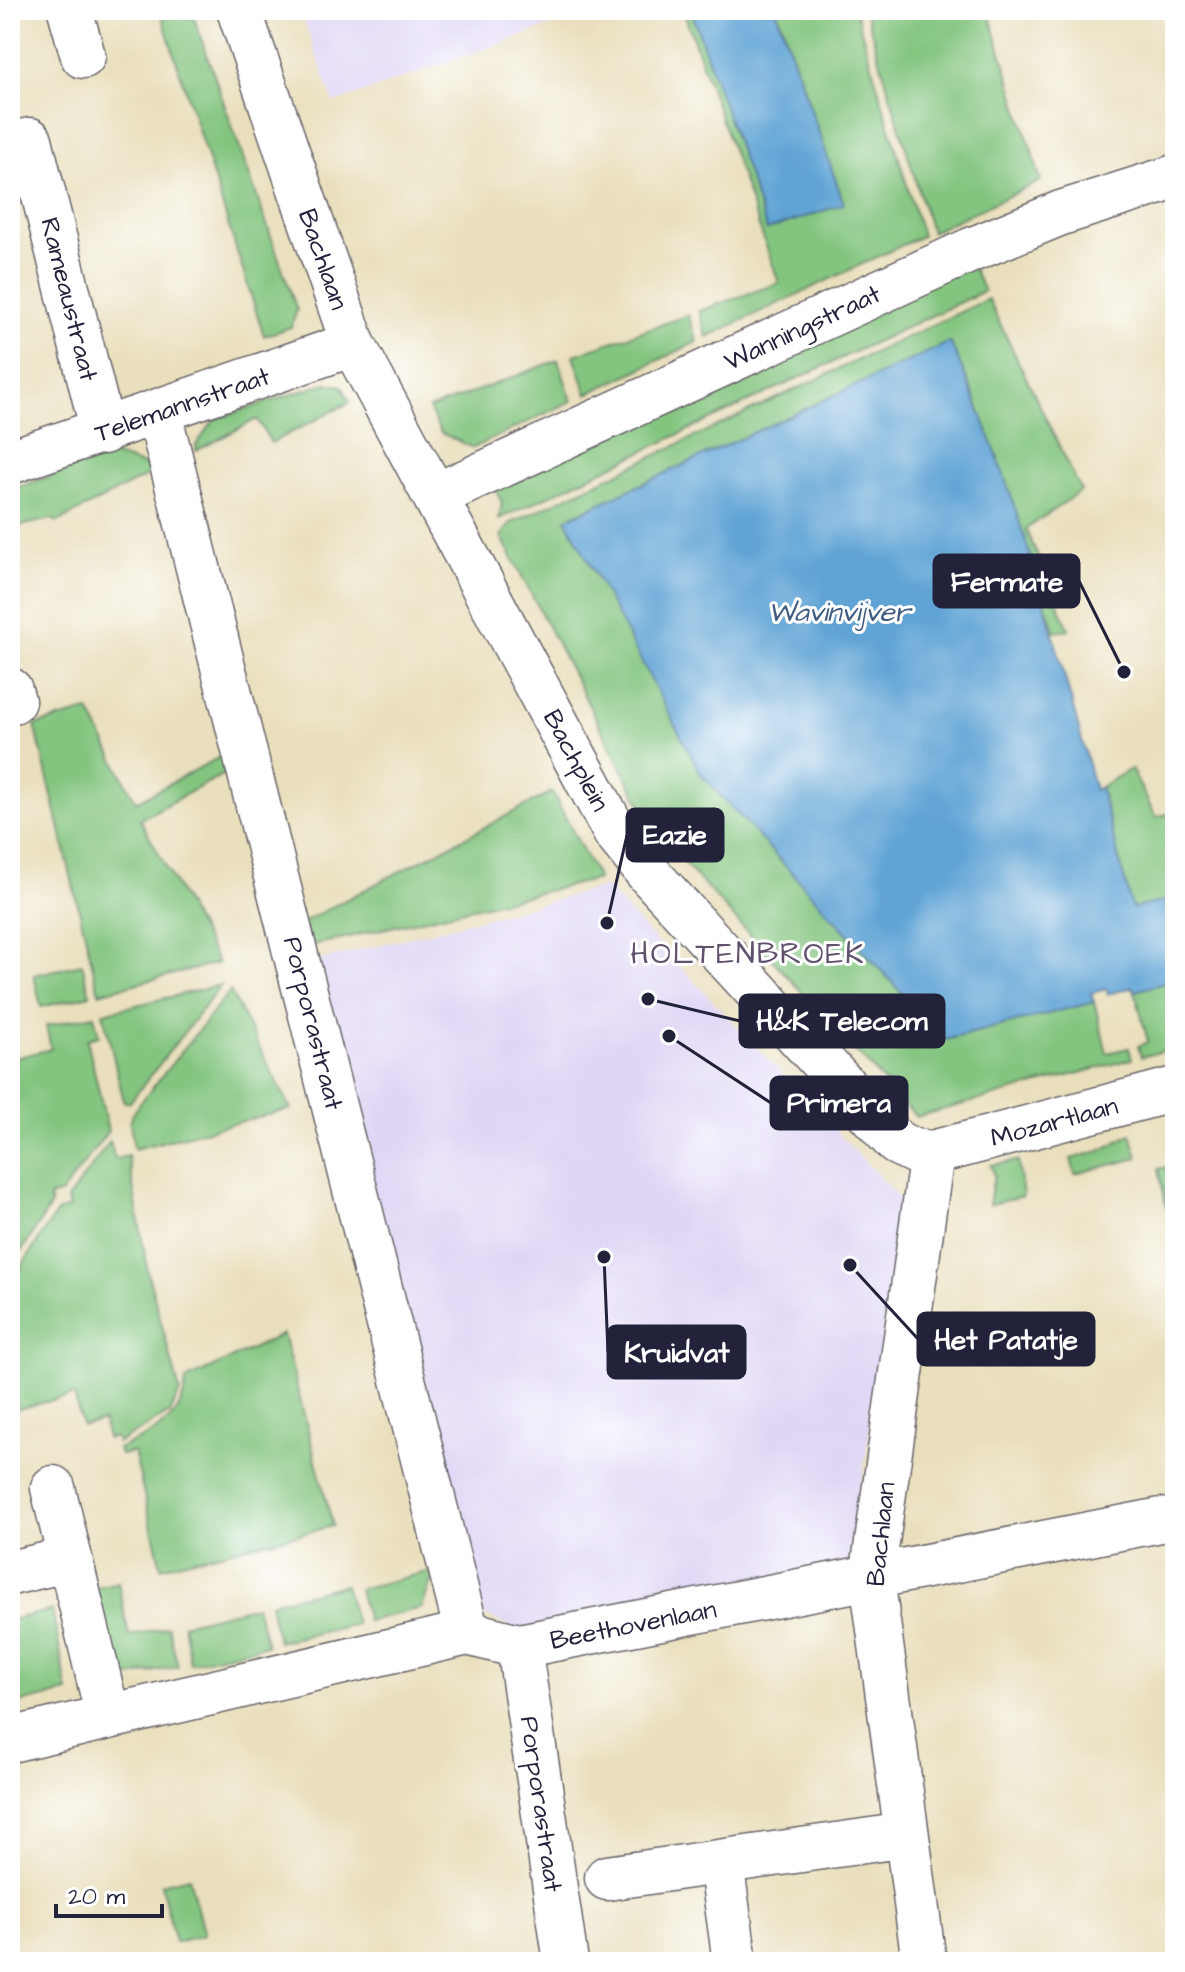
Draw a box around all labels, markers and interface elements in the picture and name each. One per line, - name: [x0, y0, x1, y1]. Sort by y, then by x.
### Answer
- street label: Bachlaan: [289, 204, 357, 315]
- street label: Rameaustraat: [31, 214, 107, 385]
- street label: Wanningstraat: [718, 276, 888, 382]
- street label: Telemannstraat: [90, 358, 275, 452]
- callout: Fermate: [934, 555, 1079, 607]
- text: Fermate: [951, 563, 1063, 602]
- water label: Wavinvijver: [768, 593, 913, 632]
- street label: Bachplein: [534, 703, 618, 818]
- callout: Eazie: [627, 809, 723, 861]
- text: Eazie: [643, 816, 707, 855]
- street label: Porporastraat: [274, 933, 352, 1114]
- district label: HOLTENBROEK: [630, 933, 866, 975]
- callout: H&K Telecom: [740, 995, 944, 1047]
- text: H&K Telecom: [756, 1002, 929, 1041]
- callout: Primera: [771, 1077, 907, 1129]
- text: Primera: [787, 1084, 892, 1123]
- street label: Mozartlaan: [987, 1088, 1122, 1156]
- callout: Het Patatje: [918, 1313, 1094, 1365]
- text: Het Patatje: [934, 1321, 1078, 1360]
- callout: Kruidvat: [608, 1326, 745, 1378]
- text: Kruidvat: [624, 1334, 730, 1373]
- street label: Bachlaan: [858, 1480, 904, 1588]
- street label: Beethovenlaan: [547, 1591, 719, 1659]
- street label: Porporastraat: [511, 1714, 571, 1895]
- scale bar: [56, 1868, 162, 1918]
- text: 20 m: [68, 1880, 125, 1914]

